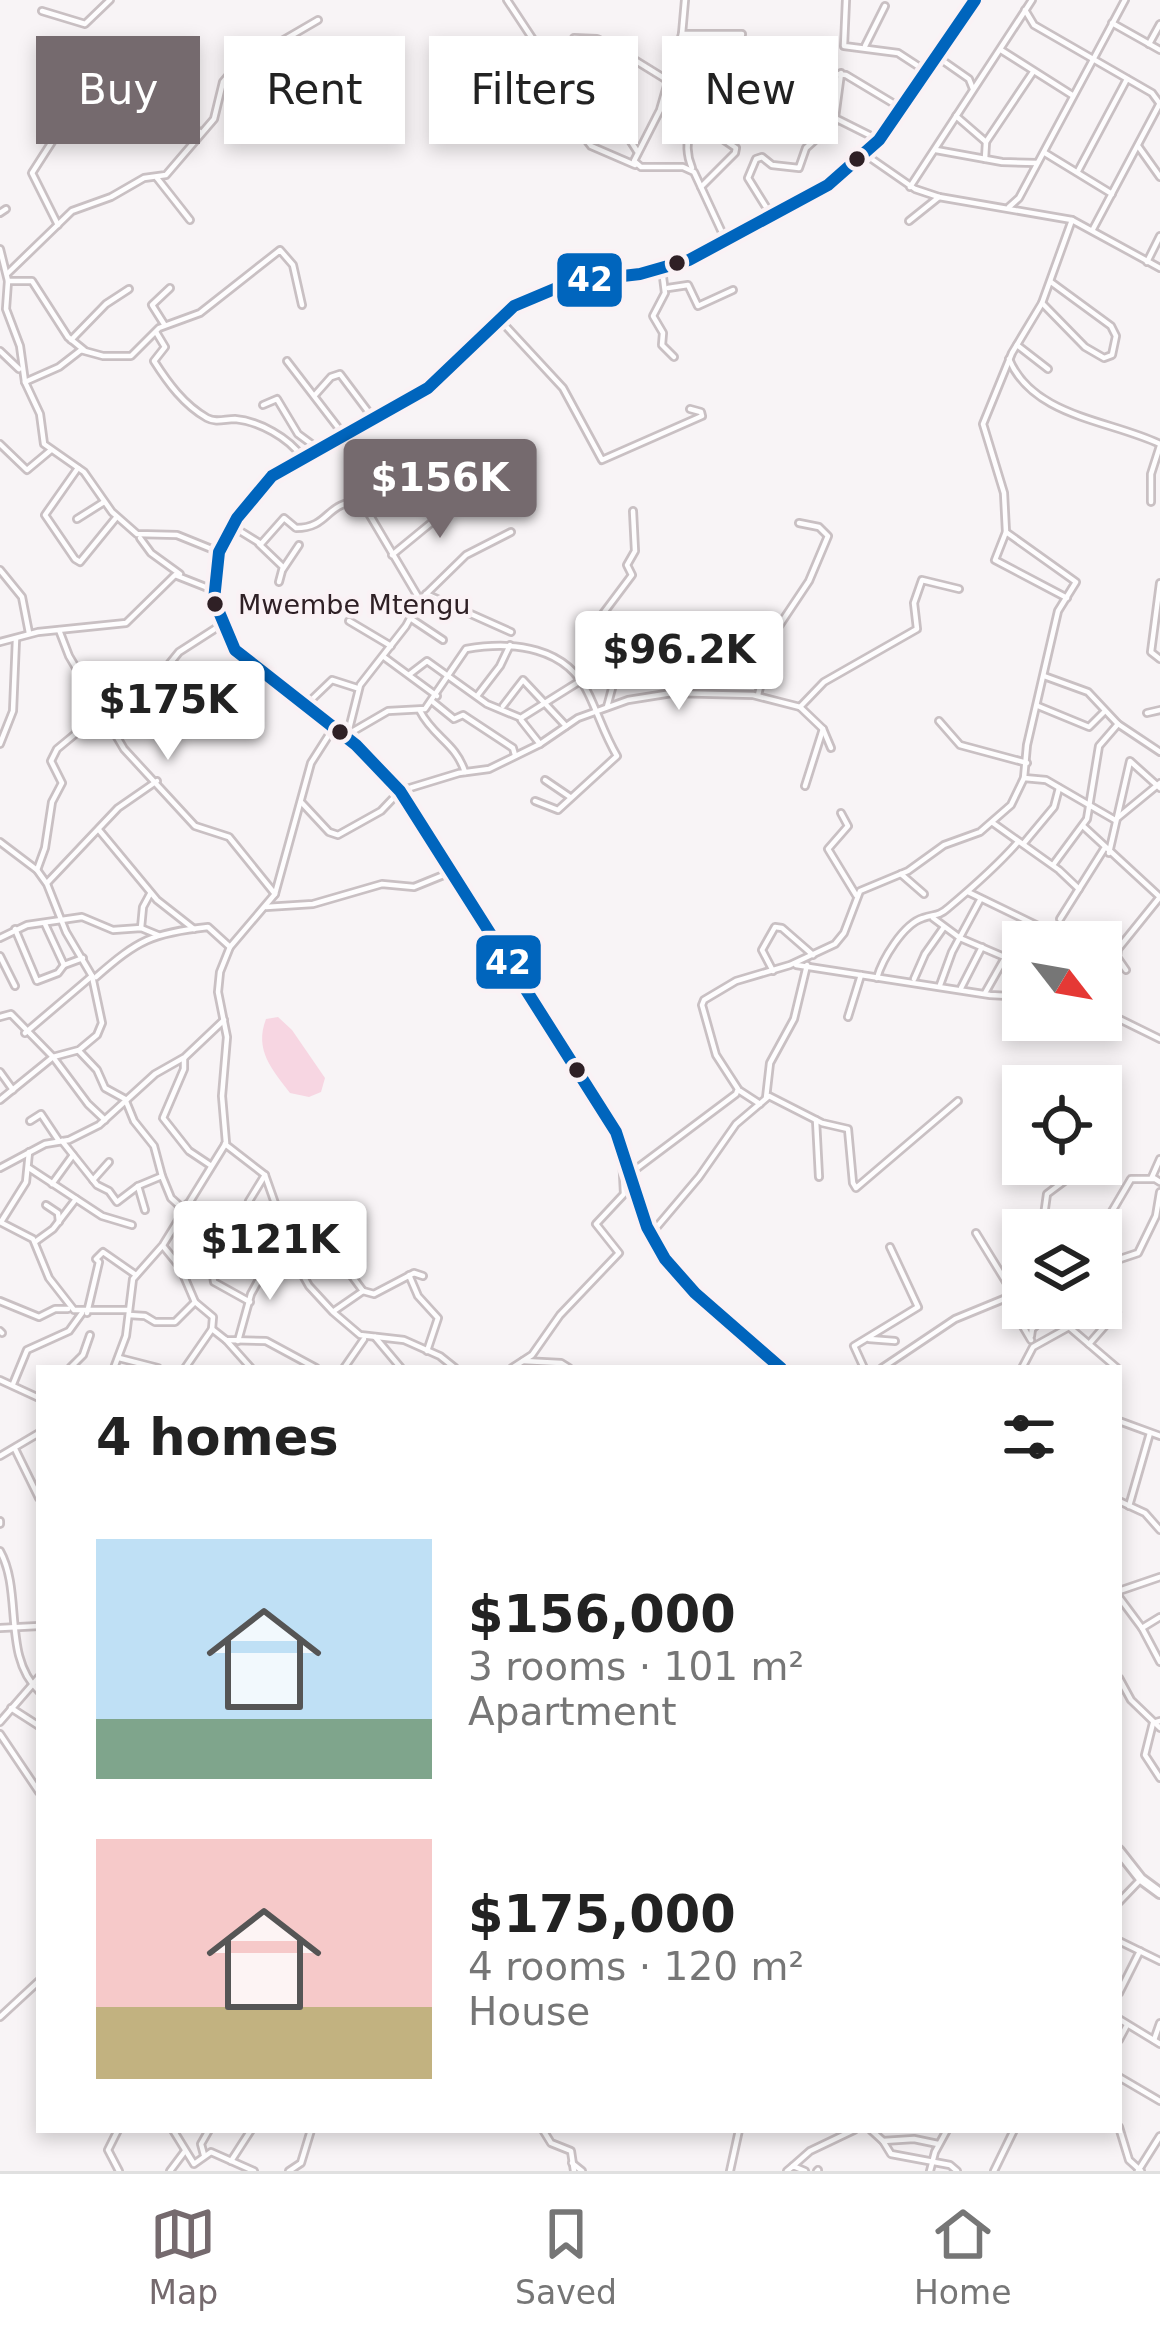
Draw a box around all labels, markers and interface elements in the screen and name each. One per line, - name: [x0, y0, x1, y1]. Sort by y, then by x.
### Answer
- chip: Buy: [36, 36, 200, 144]
- chip: Rent: [224, 36, 405, 144]
- chip: Filters: [429, 36, 638, 144]
- chip: New: [662, 36, 838, 144]
- unlabelled marker: [846, 148, 868, 170]
- line badge: 42: [555, 251, 624, 309]
- unlabelled marker: [666, 252, 688, 274]
- text: 42: [567, 260, 613, 299]
- pin: $156K: [356, 439, 524, 541]
- text: $156K: [371, 455, 509, 500]
- place label: Mwembe Mtengu: [238, 589, 470, 620]
- marker: Mwembe Mtengu: [204, 593, 226, 615]
- pin: $96.2K: [581, 611, 777, 713]
- text: $96.2K: [602, 627, 756, 672]
- pin: $175K: [84, 661, 252, 763]
- text: $175K: [99, 677, 237, 722]
- unlabelled marker: [329, 721, 351, 743]
- north arrow: [1002, 921, 1122, 1041]
- map controls: [1002, 921, 1122, 1329]
- line badge: 42: [474, 933, 543, 991]
- text: 42: [485, 943, 531, 982]
- unlabelled marker: [566, 1059, 588, 1081]
- button: locate: [1002, 1065, 1122, 1185]
- pin: $121K: [186, 1201, 354, 1303]
- button: layers: [1002, 1209, 1122, 1329]
- text: $121K: [201, 1217, 339, 1262]
- icon: filters: [996, 1404, 1062, 1470]
- text: 4 homes: [96, 1408, 339, 1467]
- text: $156,000: [468, 1585, 736, 1644]
- icon: home: [192, 1587, 336, 1731]
- text: 3 rooms · 101 m²: [468, 1644, 804, 1689]
- text: Apartment: [468, 1689, 677, 1734]
- text: $175,000: [468, 1885, 736, 1944]
- icon: home: [192, 1887, 336, 2031]
- text: 4 rooms · 120 m²: [468, 1944, 804, 1989]
- text: House: [468, 1989, 590, 2034]
- tab: Map: [148, 2201, 218, 2312]
- tab: Saved: [515, 2201, 617, 2312]
- tab: Home: [914, 2201, 1011, 2312]

